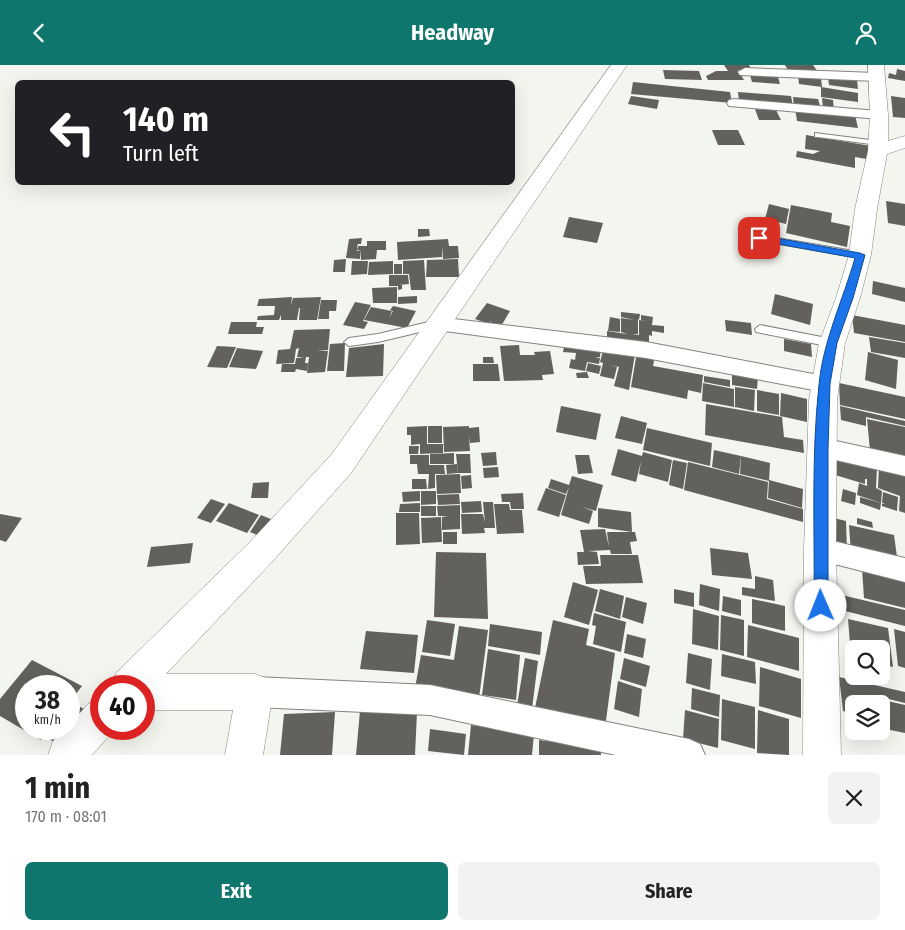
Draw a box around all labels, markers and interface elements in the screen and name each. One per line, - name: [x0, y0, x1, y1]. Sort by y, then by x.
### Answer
- icon: back: [25, 19, 53, 47]
- text: Headway: [411, 19, 494, 46]
- icon: person: [852, 19, 880, 47]
- text: 140 m: [123, 98, 209, 140]
- icon: left: [40, 100, 105, 165]
- text: Turn left: [123, 140, 199, 167]
- pin: [738, 217, 780, 259]
- icon: arrive: [745, 224, 773, 252]
- position arrow: [794, 579, 846, 631]
- map controls: [845, 640, 890, 740]
- button: search: [845, 640, 890, 685]
- speed limit sign: 40: [90, 675, 155, 740]
- text: 38: [35, 686, 60, 716]
- button: layers: [845, 695, 890, 740]
- text: km/h: [34, 713, 61, 727]
- text: 1 min: [25, 770, 90, 806]
- button: close: [828, 772, 880, 824]
- text: 170 m · 08:01: [25, 807, 107, 826]
- button: Exit: [25, 862, 448, 920]
- button: Share: [458, 862, 880, 920]

